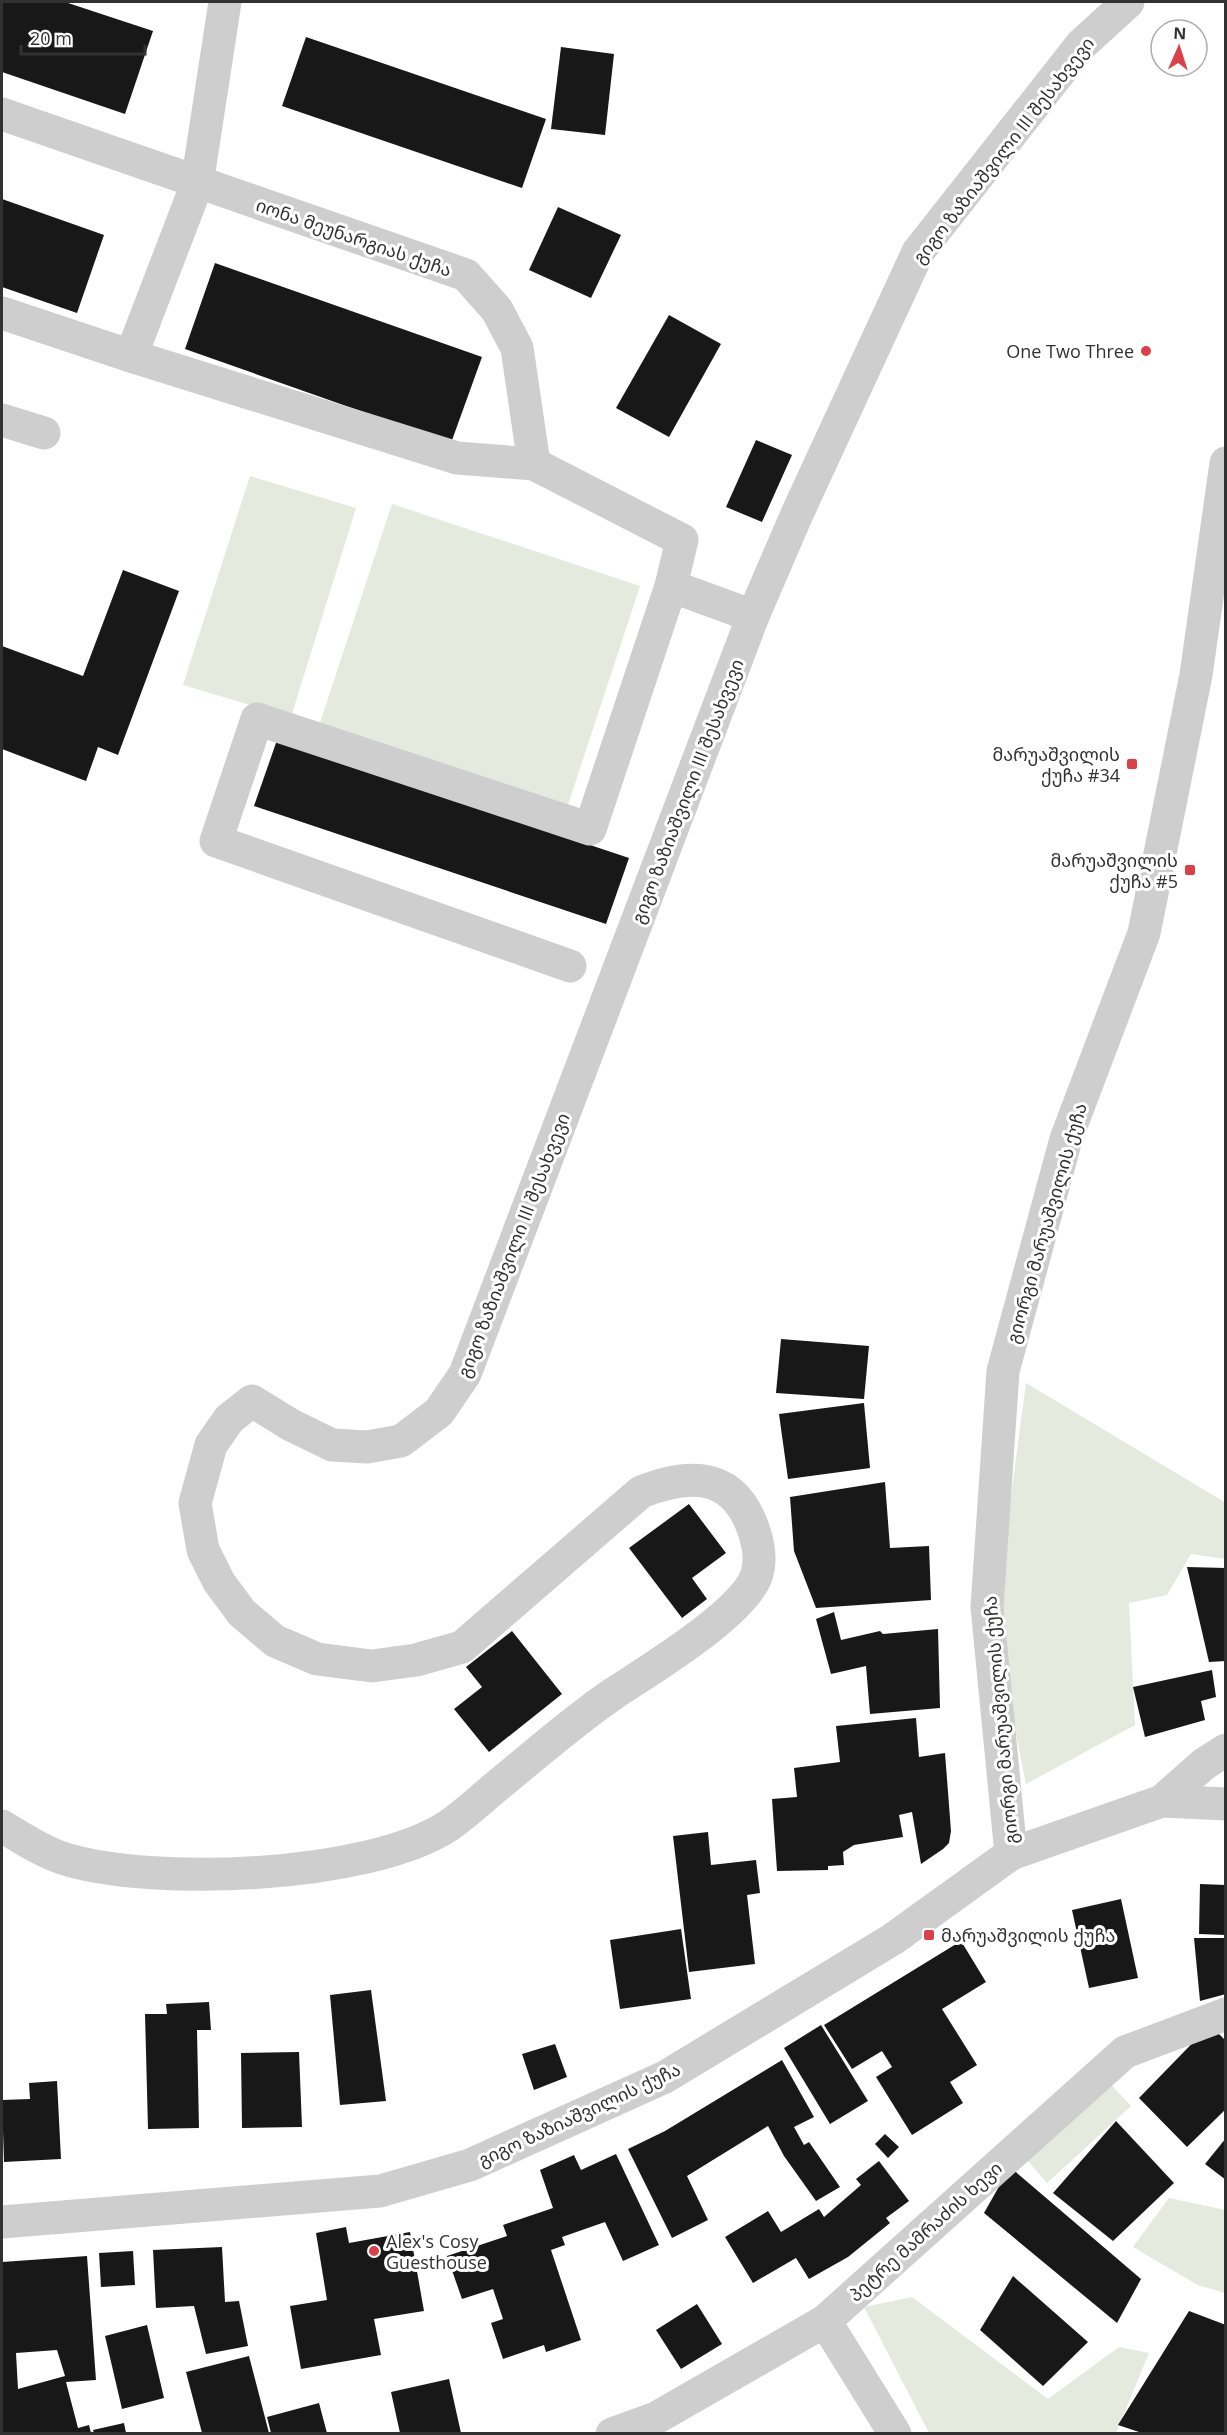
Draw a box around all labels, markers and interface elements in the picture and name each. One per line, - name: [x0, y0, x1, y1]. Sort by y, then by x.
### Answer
- scale bar: [21, 18, 146, 56]
- north arrow: [1149, 18, 1209, 78]
- text: N: [1173, 22, 1187, 44]
- text: 20 m: [30, 26, 72, 50]
- street label: გიგო ზაზიაშვილი III შესახვევი: [907, 32, 1099, 268]
- street label: იონა მეუნარგიას ქუჩა: [253, 192, 455, 282]
- place label: One Two Three: [1006, 339, 1134, 363]
- marker: One Two Three: [1139, 344, 1153, 358]
- street label: გიგო ზაზიაშვილი III შესახვევი: [625, 655, 749, 927]
- place label: მარუაშვილის ქუჩა #34: [992, 742, 1120, 787]
- marker: მარუაშვილის ქუჩა #34: [1125, 757, 1139, 771]
- place label: მარუაშვილის ქუჩა #5: [1050, 848, 1178, 893]
- marker: მარუაშვილის ქუჩა #5: [1183, 863, 1197, 877]
- street label: გიორგი მარუაშვილის ქუჩა: [1000, 1100, 1092, 1346]
- street label: გიგო ზაზიაშვილი III შესახვევი: [451, 1109, 575, 1381]
- street label: გიორგი მარუაშვილის ქუჩა: [977, 1595, 1023, 1845]
- place label: მარუაშვილის ქუჩა: [941, 1923, 1115, 1947]
- marker: მარუაშვილის ქუჩა: [922, 1928, 936, 1942]
- street label: გიგო ზაზიაშვილის ქუჩა: [474, 2056, 684, 2172]
- street label: პეტრე მამრაძის ხევი: [843, 2156, 1007, 2306]
- place label: Alex's Cosy Guesthouse: [386, 2229, 487, 2274]
- marker: Alex's Cosy Guesthouse: [367, 2244, 381, 2258]

